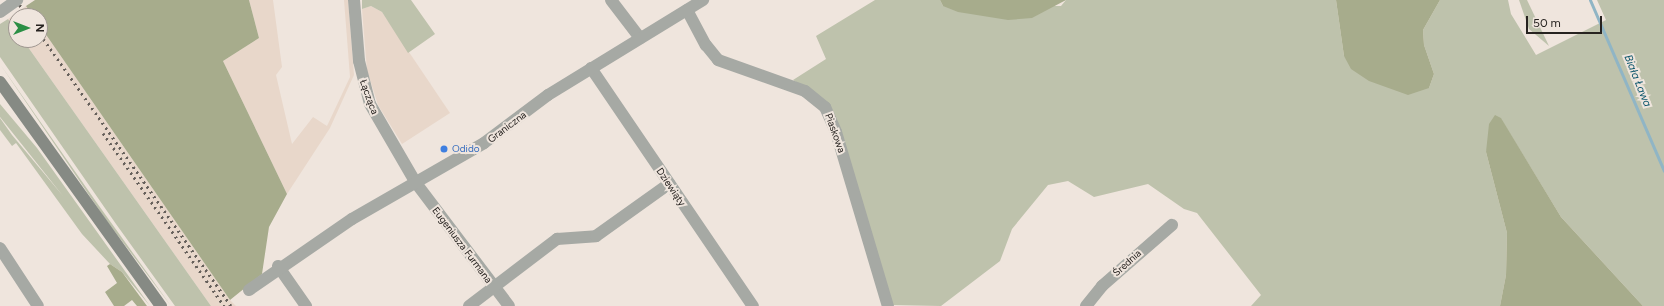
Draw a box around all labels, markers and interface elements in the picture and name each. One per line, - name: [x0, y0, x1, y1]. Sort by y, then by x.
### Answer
- north arrow: [8, 8, 48, 48]
- scale bar: [1528, 8, 1604, 34]
- text: 50 m: [1533, 16, 1561, 30]
- text: N: [33, 24, 46, 32]
- water label: Biała Ława: [1621, 53, 1653, 109]
- street label: Łącząca: [357, 78, 381, 116]
- street label: Graniczna: [485, 109, 529, 145]
- street label: Piaskowa: [822, 112, 848, 154]
- place label: Odido: [452, 143, 480, 155]
- marker: Odido: [439, 144, 449, 154]
- street label: Dziewiąty: [654, 166, 688, 208]
- street label: Eugeniusza Furmana: [430, 205, 494, 285]
- street label: Średnia: [1110, 247, 1144, 279]

